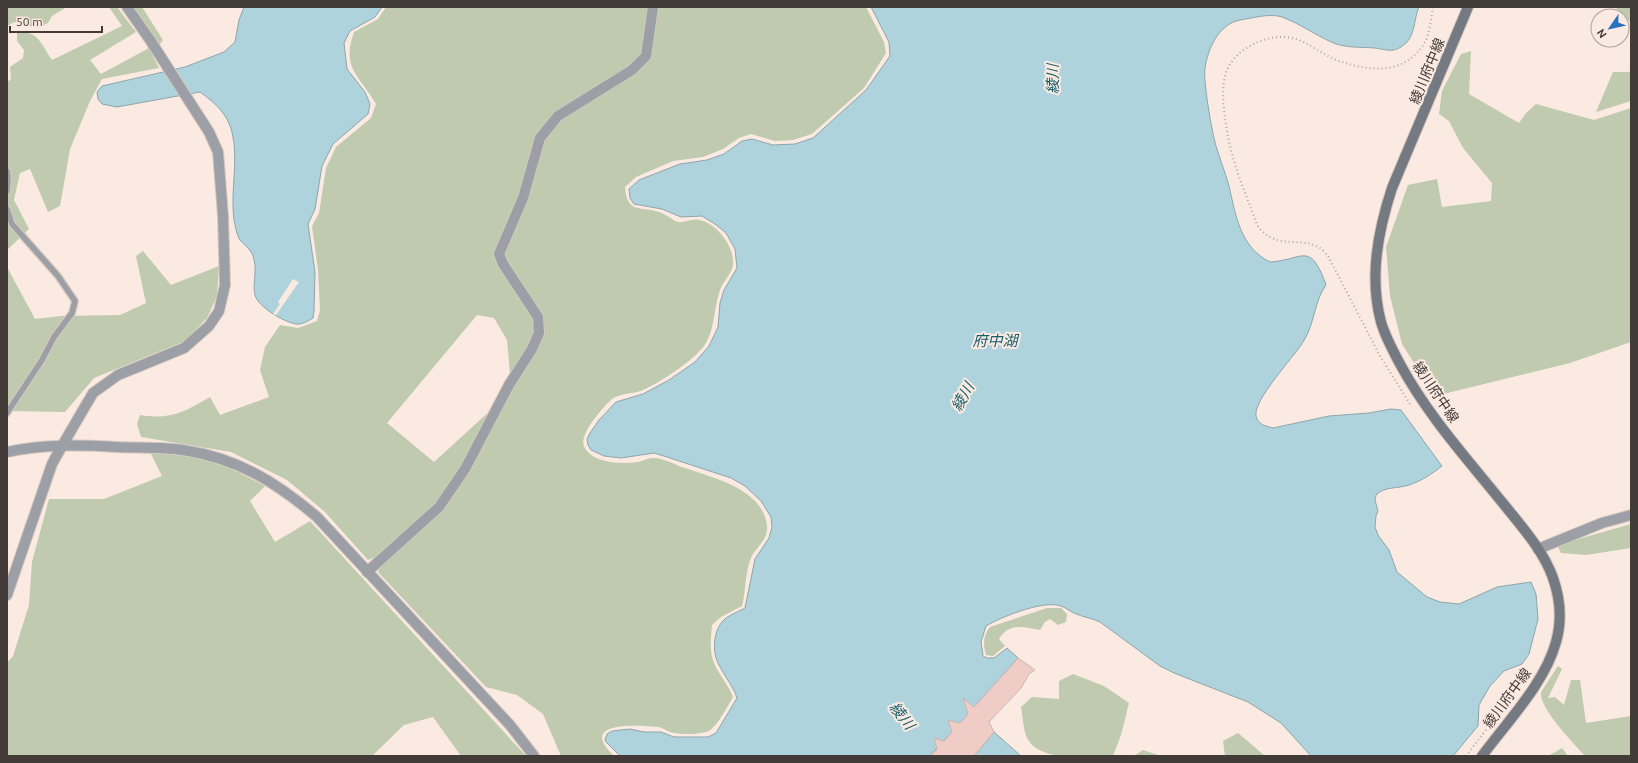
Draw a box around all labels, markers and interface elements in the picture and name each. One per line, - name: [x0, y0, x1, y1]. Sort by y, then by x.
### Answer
- scale bar: [10, 8, 102, 34]
- north arrow: [1590, 8, 1630, 48]
- text: 50 m: [16, 15, 43, 28]
- text: N: [1594, 27, 1609, 40]
- street label: 綾川府中線: [1406, 36, 1448, 106]
- water label: 綾川: [1044, 62, 1061, 94]
- water label: 府中湖: [972, 332, 1019, 349]
- street label: 綾川府中線: [1410, 359, 1462, 425]
- water label: 綾川: [948, 378, 978, 414]
- street label: 綾川府中線: [1480, 665, 1534, 731]
- water label: 綾川: [886, 699, 920, 734]

